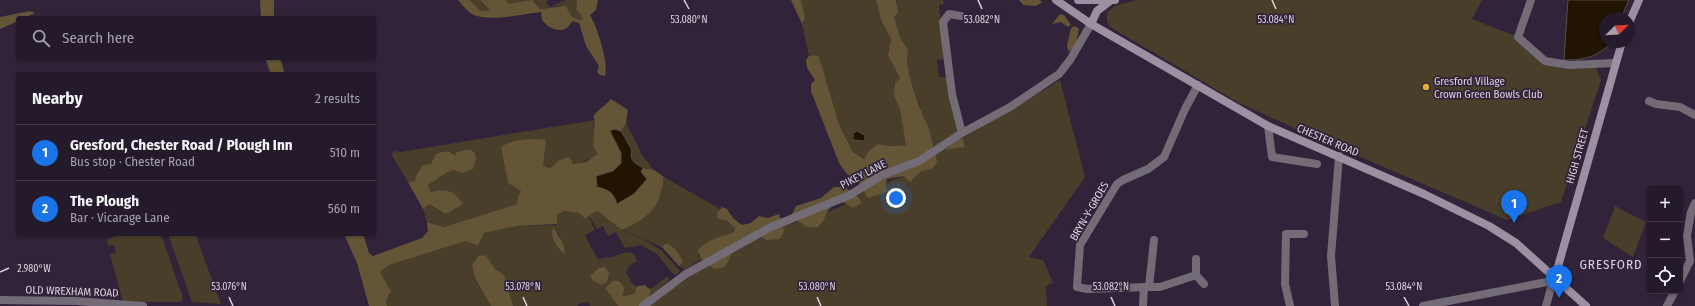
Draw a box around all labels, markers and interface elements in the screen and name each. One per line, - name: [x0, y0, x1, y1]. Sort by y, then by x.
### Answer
- north arrow: [1599, 12, 1635, 48]
- text: 53.080°N: [670, 14, 708, 26]
- text: 53.082°N: [964, 14, 1000, 26]
- text: 53.084°N: [1258, 14, 1294, 26]
- search box: [16, 16, 376, 60]
- icon: search: [30, 27, 52, 49]
- text: Search here: [62, 29, 134, 47]
- place label: Gresford Village Crown Green Bowls Club: [1434, 75, 1543, 101]
- marker: Gresford Village Crown Green Bowls Club: [1421, 82, 1431, 92]
- text: Nearby: [32, 88, 83, 109]
- text: 2 results: [315, 91, 360, 106]
- street label: CHESTER ROAD: [1295, 122, 1361, 159]
- street label: HIGH STREET: [1563, 126, 1592, 185]
- text: Gresford, Chester Road / Plough Inn: [70, 136, 293, 154]
- text: 1: [42, 145, 48, 160]
- text: 510 m: [330, 145, 360, 160]
- text: Bus stop · Chester Road: [70, 154, 195, 169]
- street label: PIKEY LANE: [838, 157, 889, 192]
- street label: BRYN-Y-GROES: [1067, 179, 1112, 243]
- map controls: [1647, 186, 1683, 294]
- button: +: [1647, 186, 1683, 222]
- your location: [886, 188, 906, 208]
- pin: 1: [1501, 190, 1527, 223]
- text: The Plough: [70, 192, 139, 210]
- text: 2: [42, 201, 48, 216]
- text: 560 m: [328, 201, 360, 216]
- text: Bar · Vicarage Lane: [70, 210, 170, 225]
- button: −: [1647, 222, 1683, 258]
- district label: GRESFORD: [1579, 257, 1643, 272]
- button: locate: [1647, 258, 1683, 294]
- text: 2.980°W: [17, 263, 51, 275]
- pin: 2: [1546, 265, 1572, 298]
- text: 53.076°N: [211, 281, 247, 293]
- text: 53.078°N: [505, 281, 541, 293]
- text: 53.080°N: [798, 281, 836, 293]
- text: 53.082°N: [1093, 281, 1129, 293]
- text: 53.084°N: [1386, 281, 1422, 293]
- street label: OLD WREXHAM ROAD: [25, 283, 119, 300]

